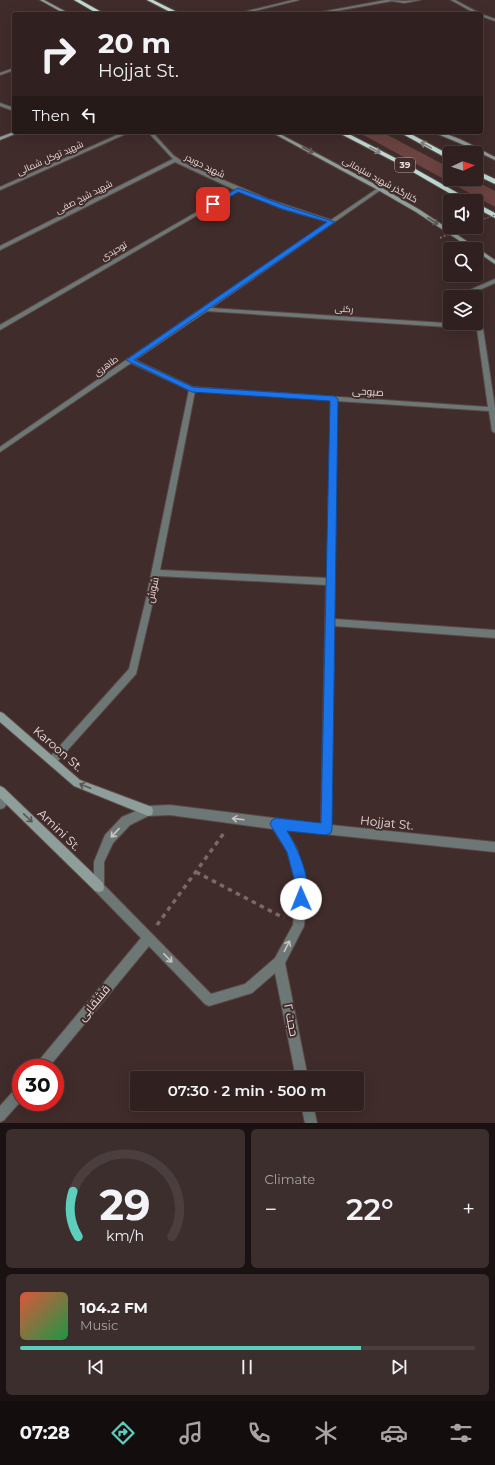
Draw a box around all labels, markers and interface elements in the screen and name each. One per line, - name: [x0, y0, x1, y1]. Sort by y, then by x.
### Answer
- text: 20 m: [98, 26, 171, 60]
- icon: right: [32, 28, 84, 80]
- text: Hojjat St.: [98, 60, 179, 82]
- icon: left: [78, 104, 100, 126]
- text: Then: [32, 106, 70, 125]
- street label: شهید توکل شمالی: [15, 138, 85, 177]
- one-way arrow: [420, 141, 432, 149]
- north arrow: [443, 146, 483, 186]
- map controls: [443, 146, 483, 330]
- one-way arrow: [301, 147, 313, 155]
- one-way arrow: [369, 147, 381, 154]
- street label: شهید حویدر: [183, 151, 227, 180]
- street label: کنارگذر شهید سلیمانی: [341, 154, 420, 205]
- road number: 39: [395, 158, 415, 172]
- street label: شهید شیخ صفی: [53, 177, 115, 217]
- pin: [196, 187, 230, 221]
- icon: arrive: [202, 193, 224, 215]
- button: sound: [443, 194, 483, 234]
- one-way arrow: [427, 217, 438, 225]
- street label: توحیدی: [99, 238, 129, 262]
- button: search: [443, 242, 483, 282]
- button: layers: [443, 290, 483, 330]
- street label: رکنی: [334, 302, 354, 315]
- street label: طاهری: [91, 353, 120, 378]
- street label: صبوحی: [352, 384, 384, 399]
- street label: شوش: [143, 576, 162, 604]
- street label: Karoon St.: [30, 723, 86, 774]
- one-way arrow: [80, 782, 92, 790]
- street label: Amini St.: [35, 806, 84, 854]
- street label: Hojjat St.: [359, 812, 415, 833]
- one-way arrow: [23, 814, 33, 823]
- one-way arrow: [232, 815, 245, 823]
- one-way arrow: [111, 828, 120, 838]
- position arrow: [280, 878, 322, 920]
- one-way arrow: [284, 940, 291, 952]
- one-way arrow: [163, 953, 173, 963]
- street label: قشقایی: [74, 982, 113, 1024]
- street label: حجت ۲: [281, 1002, 302, 1038]
- speed limit sign: 30: [12, 1059, 64, 1111]
- text: 07:30 · 2 min · 500 m: [168, 1081, 326, 1100]
- text: Climate: [265, 1171, 315, 1187]
- text: 29: [100, 1179, 151, 1229]
- text: 22°: [346, 1191, 394, 1228]
- text: −: [265, 1196, 277, 1223]
- text: +: [462, 1196, 475, 1223]
- text: km/h: [106, 1226, 144, 1244]
- text: 104.2 FM: [80, 1298, 148, 1317]
- text: Music: [80, 1317, 118, 1333]
- icon: previous: [85, 1356, 107, 1378]
- icon: pause: [236, 1356, 258, 1378]
- icon: next: [388, 1356, 410, 1378]
- icon: directions: [109, 1419, 137, 1447]
- icon: music: [177, 1419, 205, 1447]
- icon: phone: [245, 1419, 273, 1447]
- icon: climate: [312, 1419, 340, 1447]
- icon: car: [380, 1419, 408, 1447]
- icon: filters: [447, 1419, 475, 1447]
- text: 07:28: [20, 1422, 70, 1444]

